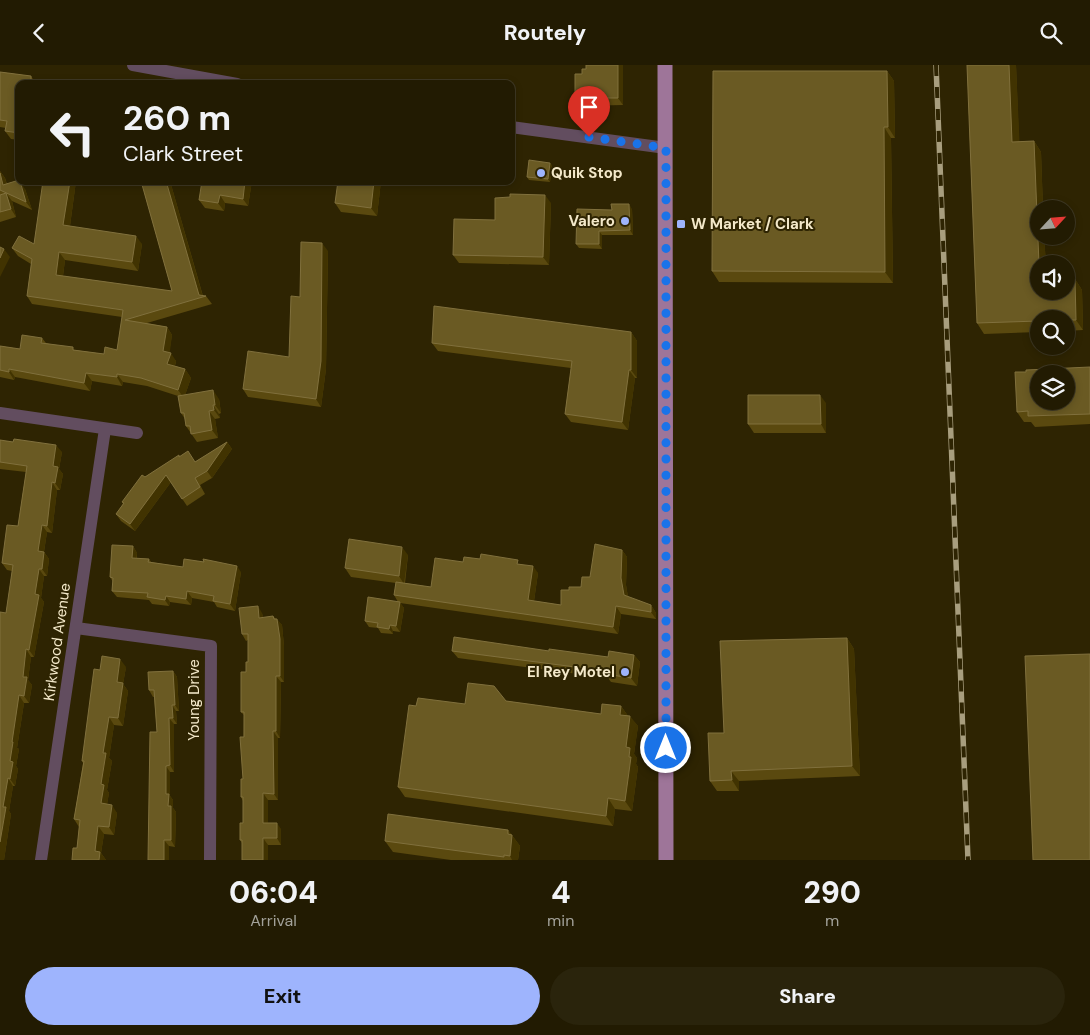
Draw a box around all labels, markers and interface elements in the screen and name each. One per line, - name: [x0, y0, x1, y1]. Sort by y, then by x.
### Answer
- text: Routely: [504, 18, 586, 47]
- icon: back: [25, 19, 53, 47]
- icon: search: [1037, 19, 1065, 47]
- pin: [568, 86, 610, 137]
- icon: arrive: [575, 93, 603, 121]
- text: 260 m: [123, 95, 231, 141]
- icon: left: [40, 100, 105, 165]
- text: Clark Street: [123, 139, 243, 168]
- place label: Quik Stop: [551, 163, 623, 183]
- marker: Quik Stop: [535, 167, 547, 179]
- north arrow: [1030, 200, 1075, 245]
- map controls: [1030, 200, 1075, 410]
- place label: Valero: [568, 211, 615, 231]
- place label: W Market / Clark: [691, 214, 814, 234]
- marker: Valero: [619, 215, 631, 227]
- marker: W Market / Clark: [675, 218, 687, 230]
- button: sound: [1030, 255, 1075, 300]
- button: search: [1030, 310, 1075, 355]
- button: layers: [1030, 365, 1075, 410]
- street label: Kirkwood Avenue: [39, 582, 75, 702]
- street label: Young Drive: [184, 659, 204, 741]
- place label: El Rey Motel: [527, 662, 615, 682]
- marker: El Rey Motel: [619, 666, 631, 678]
- position arrow: [639, 721, 691, 773]
- text: 06:04: [229, 873, 318, 912]
- text: 4: [551, 873, 571, 912]
- text: 290: [803, 873, 861, 912]
- text: Arrival: [250, 910, 297, 931]
- text: min: [547, 910, 574, 931]
- text: m: [825, 910, 839, 931]
- button: Exit: [25, 967, 540, 1025]
- button: Share: [550, 967, 1065, 1025]

